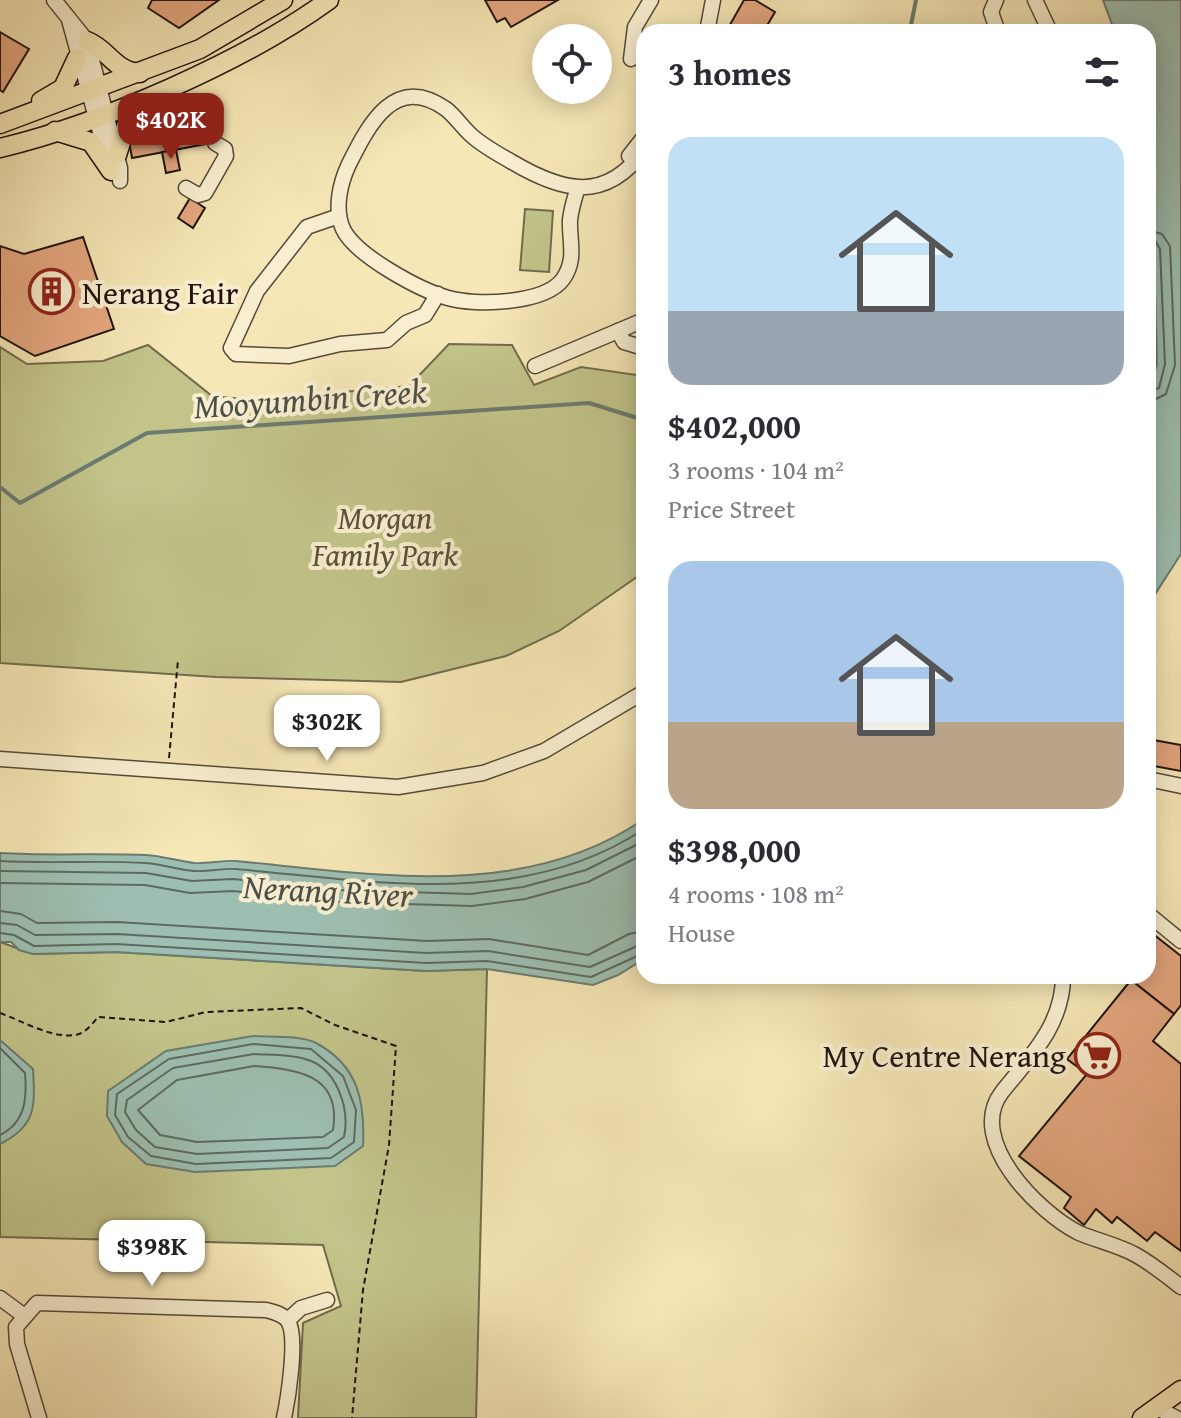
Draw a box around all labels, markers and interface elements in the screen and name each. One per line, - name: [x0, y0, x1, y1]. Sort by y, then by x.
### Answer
- map controls: [532, 24, 612, 104]
- button: locate: [532, 24, 612, 104]
- text: 3 homes: [668, 48, 792, 97]
- icon: filters: [1080, 50, 1124, 94]
- pin: $402K: [115, 93, 227, 161]
- text: $402K: [136, 99, 206, 138]
- icon: home: [824, 189, 968, 333]
- building icon: Nerang Fair: [27, 268, 75, 316]
- place label: Nerang Fair: [82, 269, 239, 316]
- water label: Mooyumbin Creek: [192, 365, 429, 431]
- text: $402,000: [668, 401, 801, 450]
- text: 3 rooms · 104 m²: [668, 450, 844, 489]
- text: Price Street: [668, 489, 795, 528]
- park label: Morgan Family Park: [311, 494, 458, 578]
- icon: home: [824, 613, 968, 757]
- pin: $302K: [271, 695, 383, 763]
- text: $302K: [292, 701, 362, 740]
- text: $398,000: [668, 825, 801, 874]
- water label: Nerang River: [241, 861, 415, 919]
- text: 4 rooms · 108 m²: [668, 874, 844, 913]
- text: House: [668, 913, 735, 952]
- supermarket icon: My Centre Nerang: [1073, 1031, 1121, 1079]
- place label: My Centre Nerang: [823, 1032, 1066, 1079]
- pin: $398K: [96, 1220, 208, 1288]
- text: $398K: [117, 1226, 187, 1265]

